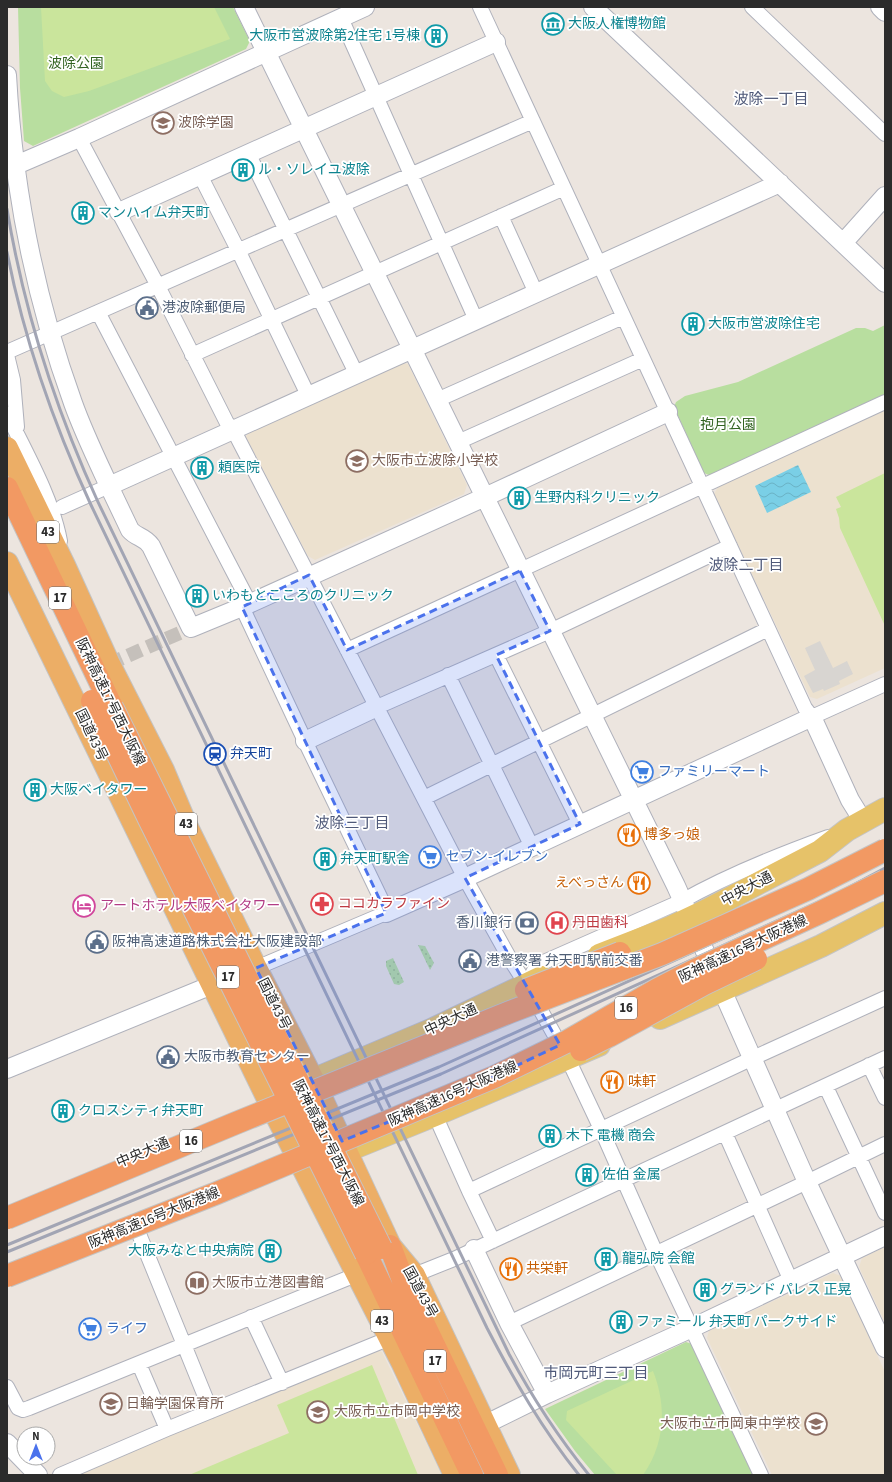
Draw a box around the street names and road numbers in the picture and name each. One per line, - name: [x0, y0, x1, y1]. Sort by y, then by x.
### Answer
- road number: 43: [37, 521, 59, 543]
- road number: 17: [49, 587, 71, 609]
- street label: 阪神高速17号西大阪線: [70, 635, 150, 769]
- street label: 国道43号: [70, 705, 112, 765]
- road number: 43: [175, 813, 197, 835]
- street label: 中央大通: [718, 867, 776, 911]
- street label: 阪神高速16号大阪港線: [675, 910, 811, 988]
- road number: 17: [217, 966, 239, 988]
- street label: 国道43号: [252, 975, 296, 1033]
- road number: 16: [615, 997, 637, 1019]
- street label: 中央大通: [421, 999, 481, 1041]
- street label: 阪神高速16号大阪港線: [385, 1056, 521, 1132]
- street label: 阪神高速17号西大阪線: [287, 1076, 369, 1210]
- road number: 16: [180, 1130, 202, 1152]
- street label: 中央大通: [113, 1133, 173, 1173]
- street label: 阪神高速16号大阪港線: [85, 1183, 223, 1253]
- street label: 国道43号: [398, 1263, 442, 1321]
- road number: 43: [371, 1310, 393, 1332]
- road number: 17: [424, 1350, 446, 1372]

